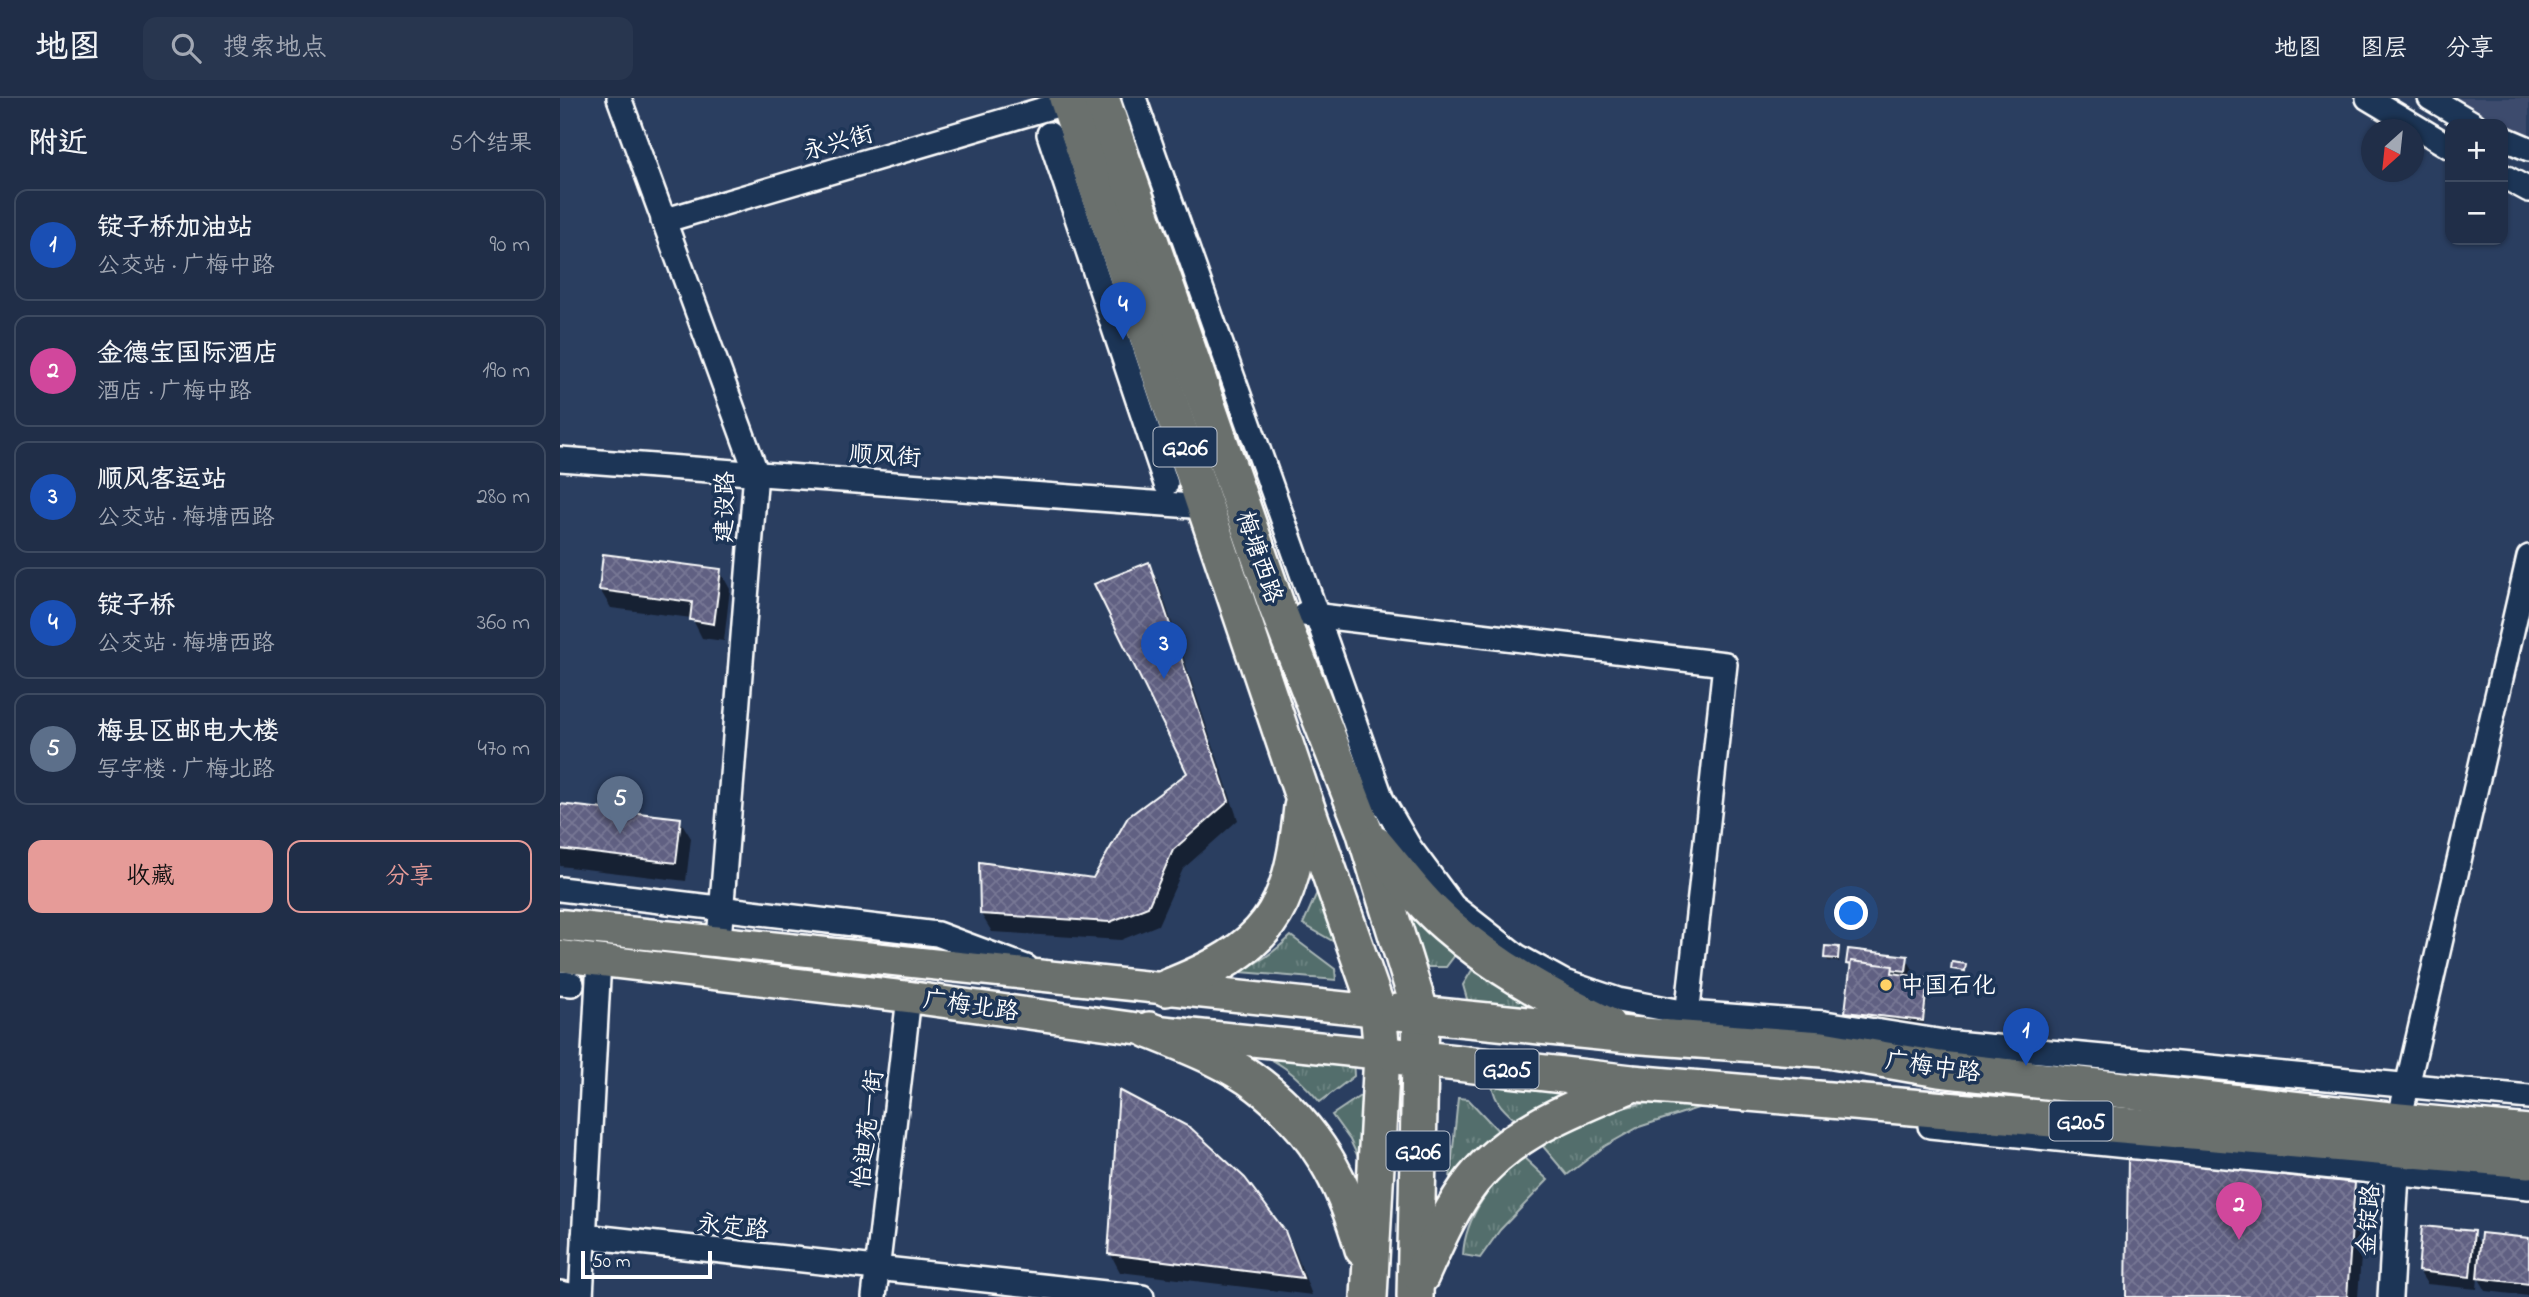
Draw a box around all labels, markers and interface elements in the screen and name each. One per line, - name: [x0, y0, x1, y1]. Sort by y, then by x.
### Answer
- search box: [143, 17, 633, 80]
- text: 地图: [35, 25, 101, 73]
- icon: search: [167, 29, 205, 67]
- text: 搜索地点: [223, 30, 327, 68]
- text: 地图: [2274, 32, 2322, 67]
- text: 图层: [2360, 32, 2408, 67]
- text: 分享: [2446, 32, 2494, 67]
- street label: 永兴街: [799, 118, 878, 171]
- north arrow: [2361, 119, 2424, 182]
- map controls: [2445, 119, 2508, 245]
- button: +: [2445, 119, 2508, 182]
- text: 附近: [28, 123, 88, 167]
- text: 5个结果: [450, 128, 532, 161]
- button: −: [2445, 182, 2508, 245]
- text: 锭子桥加油站: [97, 210, 253, 248]
- text: 1: [49, 229, 57, 262]
- text: 90 m: [490, 229, 530, 262]
- text: 公交站 · 广梅中路: [97, 250, 274, 283]
- pin: 4: [1100, 282, 1146, 340]
- text: 金德宝国际酒店: [97, 336, 279, 374]
- text: 2: [47, 355, 59, 388]
- text: 190 m: [482, 355, 530, 388]
- text: 酒店 · 广梅中路: [97, 376, 251, 409]
- road number: G206: [1154, 428, 1216, 466]
- street label: 顺风街: [848, 438, 922, 477]
- text: 顺风客运站: [97, 462, 227, 500]
- street label: 建设路: [708, 471, 745, 543]
- text: 3: [48, 481, 58, 514]
- text: 280 m: [476, 481, 530, 514]
- text: 公交站 · 梅塘西路: [97, 502, 274, 535]
- street label: 梅塘西路: [1225, 507, 1290, 609]
- text: 锭子桥: [97, 588, 175, 626]
- text: 4: [48, 607, 58, 640]
- text: 360 m: [477, 607, 530, 640]
- pin: 3: [1141, 621, 1187, 679]
- text: 公交站 · 梅塘西路: [97, 628, 274, 661]
- text: 梅县区邮电大楼: [97, 714, 279, 752]
- text: 5: [46, 733, 60, 766]
- text: 470 m: [478, 733, 530, 766]
- text: 写字楼 · 广梅北路: [97, 754, 274, 787]
- pin: 5: [597, 776, 643, 834]
- button: 收藏: [28, 840, 273, 913]
- button: 分享: [287, 840, 532, 913]
- your location: [1834, 896, 1868, 930]
- place label: 中国石化: [1900, 970, 1996, 1005]
- marker: 中国石化: [1878, 977, 1894, 993]
- street label: 广梅北路: [921, 983, 1021, 1031]
- pin: 1: [2003, 1008, 2049, 1066]
- street label: 广梅中路: [1883, 1044, 1983, 1092]
- road number: G205: [1476, 1050, 1538, 1088]
- street label: 怡迪苑一街: [845, 1068, 894, 1191]
- road number: G205: [2050, 1102, 2112, 1140]
- road number: G206: [1386, 1132, 1450, 1170]
- pin: 2: [2216, 1182, 2262, 1240]
- street label: 金锭路: [2351, 1183, 2390, 1257]
- street label: 永定路: [695, 1207, 770, 1250]
- scale bar: [581, 1248, 712, 1280]
- text: 50 m: [592, 1249, 631, 1276]

